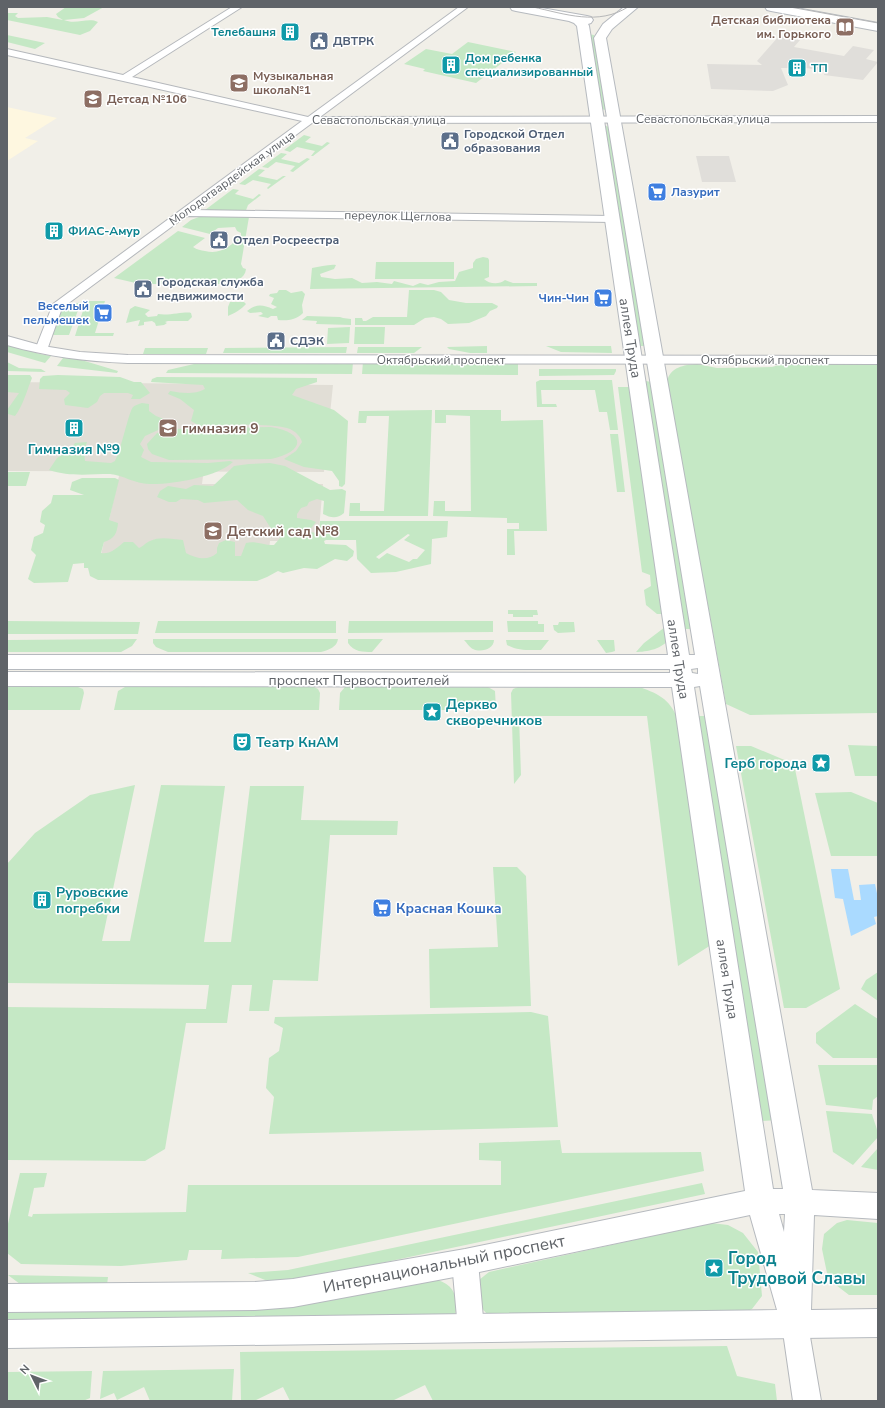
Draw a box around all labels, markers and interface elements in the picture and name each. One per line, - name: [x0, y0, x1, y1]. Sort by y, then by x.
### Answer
- place label: Детская библиотека им. Горького: [711, 12, 831, 42]
- library icon: Детская библиотека им. Горького: [834, 16, 856, 38]
- building icon: Телебашня: [279, 21, 301, 43]
- place label: Телебашня: [211, 24, 276, 40]
- public building icon: ДВТРК: [308, 30, 330, 52]
- place label: ДВТРК: [333, 33, 375, 49]
- place label: Дом ребенка специализированный: [465, 50, 593, 80]
- building icon: Дом ребенка специализированный: [440, 54, 462, 76]
- building icon: ТП: [786, 57, 808, 79]
- place label: ТП: [811, 60, 828, 76]
- place label: Музыкальная школа№1: [253, 68, 333, 98]
- school or university icon: Музыкальная школа№1: [228, 72, 250, 94]
- school or university icon: Детсад №106: [82, 88, 104, 110]
- place label: Детсад №106: [107, 91, 187, 107]
- street label: Севастопольская улица: [636, 111, 770, 127]
- street label: Севастопольская улица: [312, 112, 446, 128]
- place label: Городской Отдел образования: [464, 126, 565, 156]
- street label: Молодогвардейская улица: [166, 127, 298, 229]
- public building icon: Городской Отдел образования: [439, 130, 461, 152]
- supermarket icon: Лазурит: [646, 181, 668, 203]
- place label: Лазурит: [671, 184, 720, 200]
- street label: переулок Щеглова: [344, 207, 452, 225]
- building icon: ФИАС-Амур: [43, 220, 65, 242]
- place label: ФИАС-Амур: [68, 223, 140, 239]
- public building icon: Отдел Росреестра: [208, 229, 230, 251]
- place label: Отдел Росреестра: [233, 232, 339, 248]
- place label: Городская служба недвижимости: [157, 274, 264, 304]
- public building icon: Городская служба недвижимости: [132, 278, 154, 300]
- supermarket icon: Чин-Чин: [592, 287, 614, 309]
- place label: Чин-Чин: [539, 290, 589, 306]
- street label: аллея Труда: [614, 297, 646, 379]
- place label: Веселый пельмешек: [23, 298, 89, 328]
- supermarket icon: Веселый пельмешек: [92, 302, 114, 324]
- public building icon: СДЭК: [265, 330, 287, 352]
- place label: СДЭК: [290, 333, 325, 349]
- street label: Октябрьский проспект: [377, 352, 506, 368]
- street label: Октябрьский проспект: [701, 352, 830, 368]
- building icon: Гимназия №9: [63, 417, 85, 439]
- school or university icon: гимназия 9: [157, 417, 179, 439]
- place label: гимназия 9: [182, 419, 259, 438]
- place label: Гимназия №9: [28, 440, 120, 459]
- school or university icon: Детский сад №8: [202, 520, 224, 542]
- place label: Детский сад №8: [227, 522, 339, 541]
- street label: аллея Труда: [662, 618, 694, 700]
- street label: проспект Первостроителей: [269, 671, 449, 690]
- place label: Деркво скворечников: [446, 695, 542, 730]
- place icon: Деркво скворечников: [421, 701, 443, 723]
- theatre icon: Театр КнАМ: [231, 731, 253, 753]
- place label: Театр КнАМ: [256, 733, 339, 752]
- place icon: Герб города: [810, 752, 832, 774]
- place label: Герб города: [724, 754, 807, 773]
- place label: Руровские погребки: [56, 883, 129, 918]
- building icon: Руровские погребки: [31, 889, 53, 911]
- supermarket icon: Красная Кошка: [371, 897, 393, 919]
- place label: Красная Кошка: [396, 899, 502, 918]
- street label: аллея Труда: [711, 938, 743, 1020]
- street label: Интернациональный проспект: [321, 1229, 567, 1299]
- place label: Город Трудовой Славы: [728, 1247, 866, 1290]
- place icon: Город Трудовой Славы: [703, 1257, 725, 1279]
- north arrow: [12, 1356, 52, 1396]
- text: N: [17, 1362, 33, 1378]

